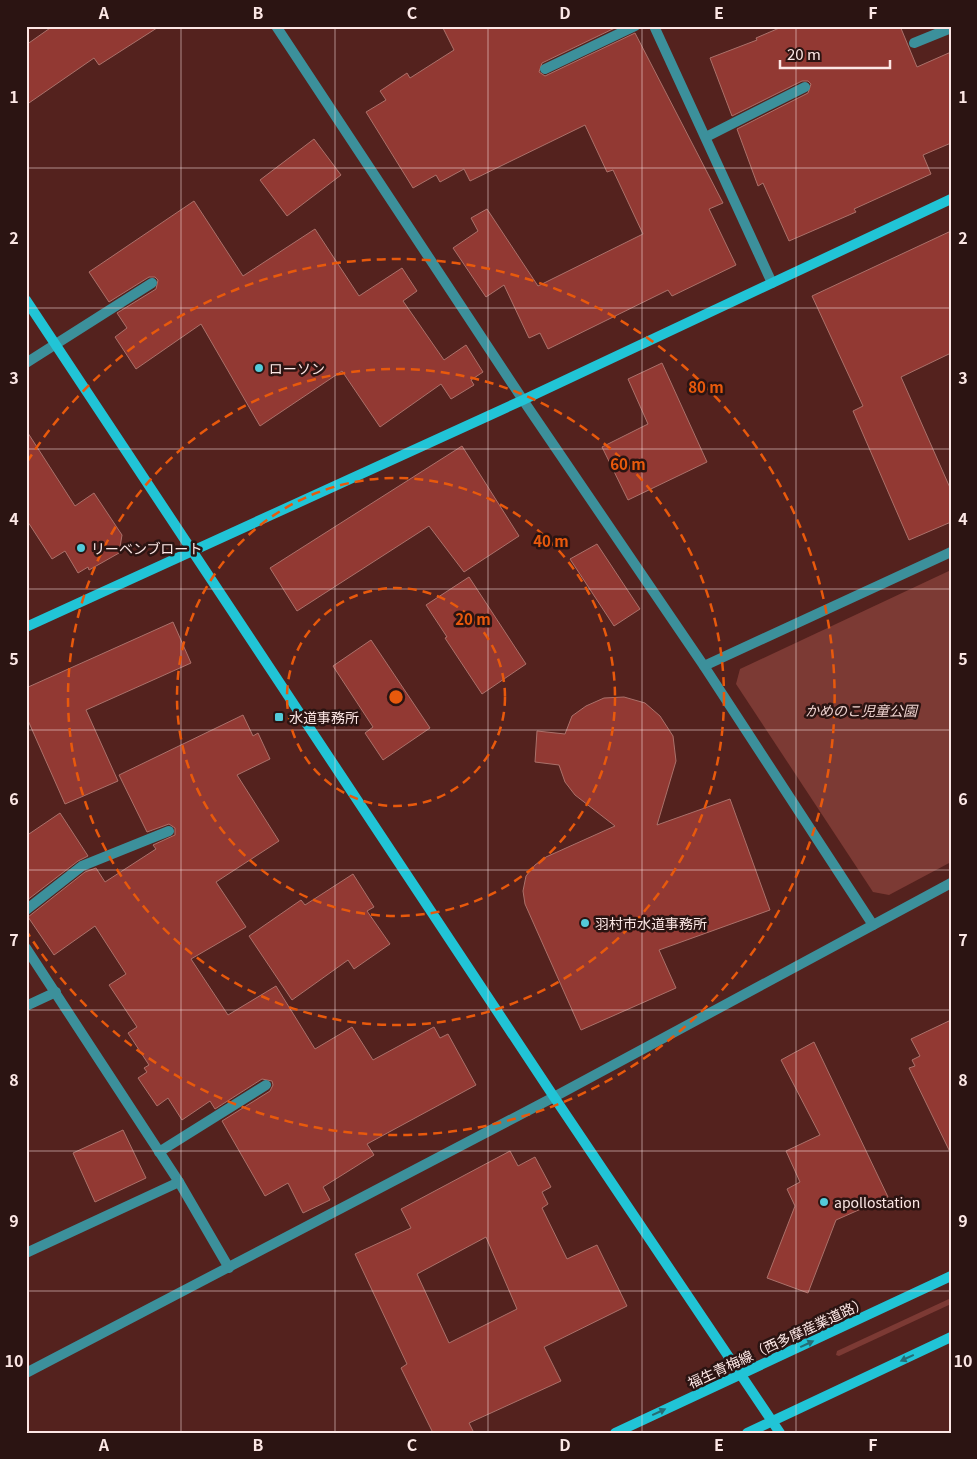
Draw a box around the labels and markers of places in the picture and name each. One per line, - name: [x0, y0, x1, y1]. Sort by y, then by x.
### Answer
- place label: ローソン: [269, 358, 325, 378]
- marker: ローソン: [253, 362, 265, 374]
- place label: リーベンブロート: [91, 538, 203, 558]
- marker: リーベンブロート: [75, 542, 87, 554]
- centre of rings: [387, 688, 405, 706]
- place label: 水道事務所: [289, 707, 359, 727]
- marker: 水道事務所: [273, 711, 285, 723]
- place label: 羽村市水道事務所: [595, 913, 707, 933]
- marker: 羽村市水道事務所: [579, 917, 591, 929]
- place label: apollostation: [834, 1192, 920, 1212]
- marker: apollostation: [818, 1196, 830, 1208]

